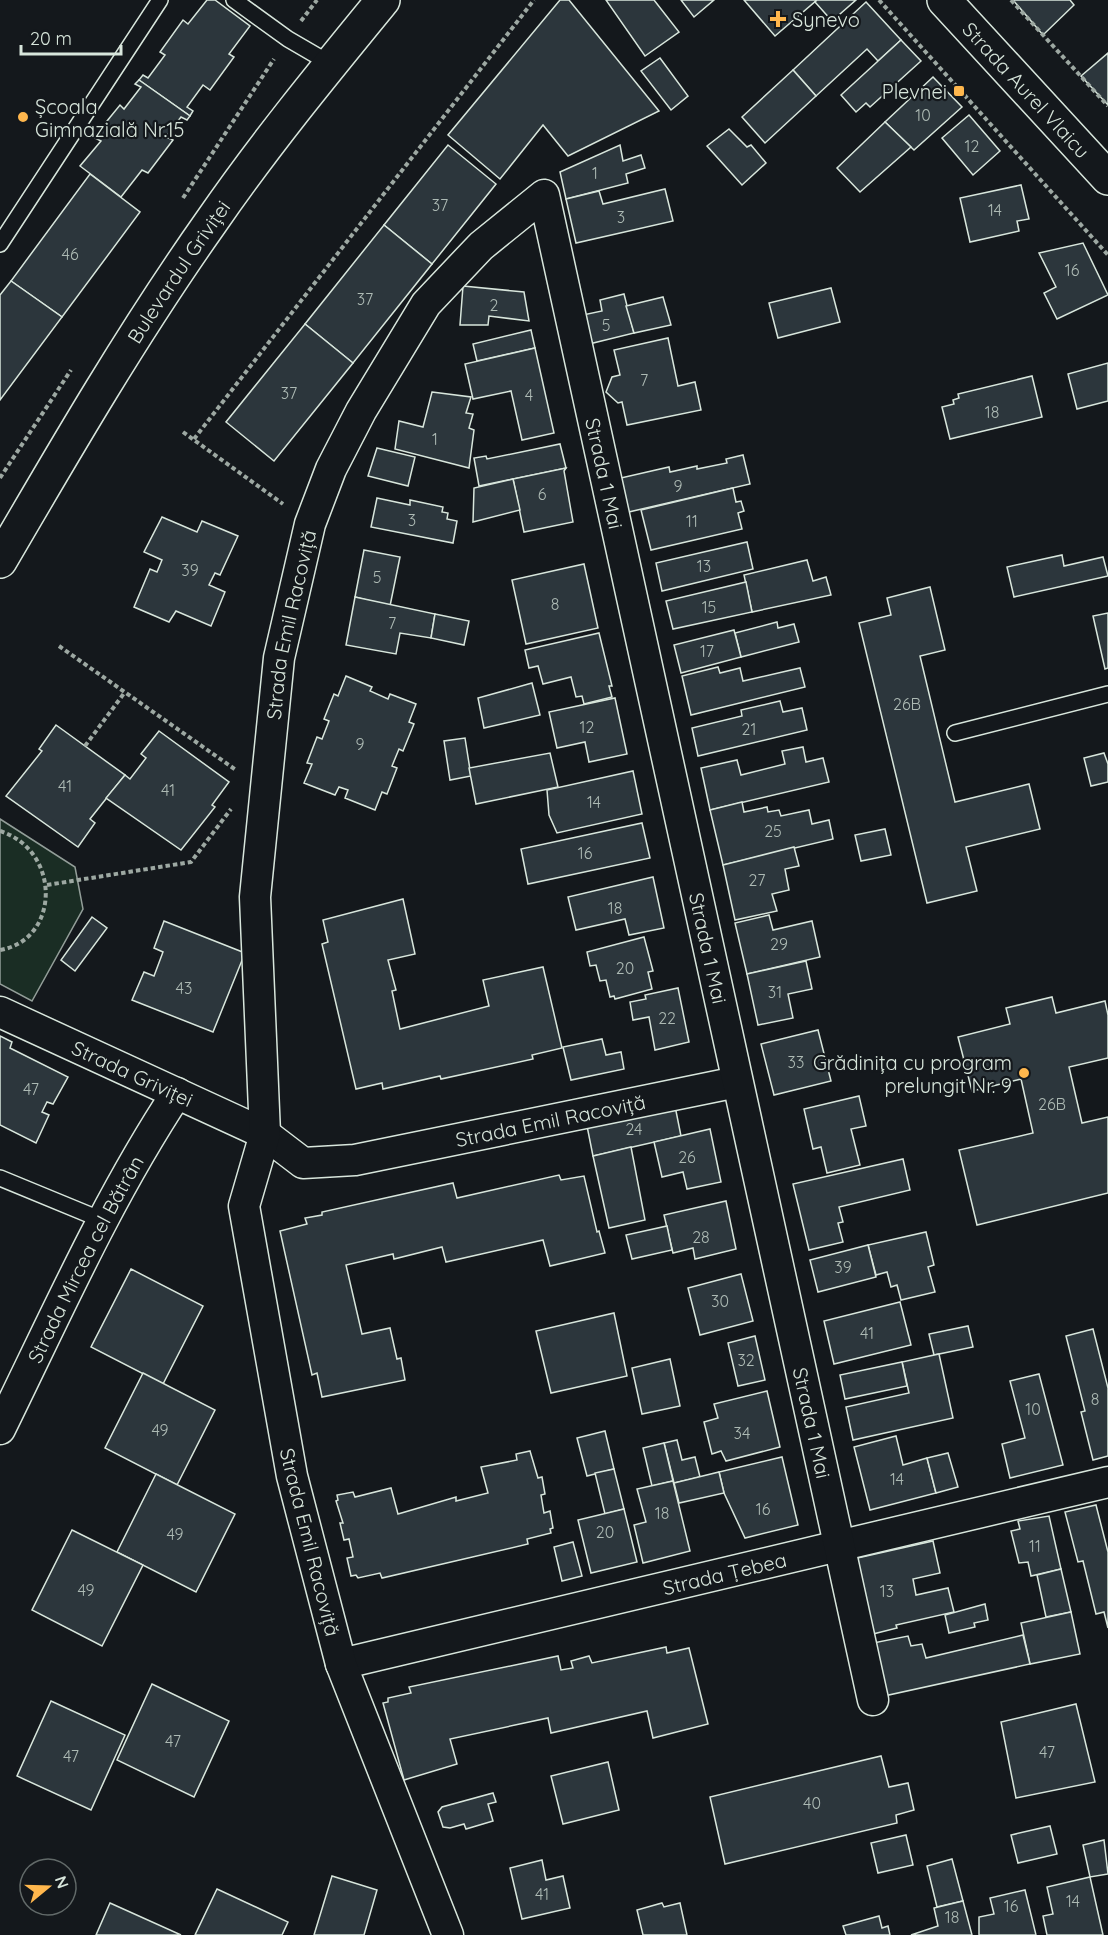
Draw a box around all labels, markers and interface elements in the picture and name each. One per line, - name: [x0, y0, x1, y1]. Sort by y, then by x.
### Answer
- place label: Synevo: [792, 7, 860, 32]
- marker: Synevo: [769, 10, 787, 28]
- street label: Strada Aurel Vlaicu: [958, 16, 1096, 163]
- scale bar: [21, 18, 122, 56]
- text: 20 m: [30, 27, 72, 50]
- place label: Plevnei: [882, 79, 947, 104]
- marker: Plevnei: [952, 84, 966, 98]
- place label: Școala Gimnazială Nr.15: [35, 94, 185, 142]
- house number: 10: [915, 105, 931, 125]
- marker: Școala Gimnazială Nr.15: [16, 110, 30, 124]
- house number: 12: [965, 136, 980, 156]
- house number: 1: [592, 163, 598, 183]
- street label: Bulevardul Griviței: [121, 195, 235, 348]
- house number: 37: [432, 195, 448, 215]
- house number: 14: [988, 200, 1002, 220]
- house number: 3: [617, 207, 625, 227]
- house number: 46: [61, 244, 79, 264]
- house number: 16: [1065, 260, 1080, 280]
- house number: 37: [357, 289, 373, 309]
- house number: 2: [490, 295, 499, 315]
- house number: 5: [602, 315, 610, 335]
- house number: 7: [640, 370, 648, 390]
- house number: 37: [281, 383, 297, 403]
- house number: 4: [525, 385, 533, 405]
- house number: 18: [985, 402, 999, 422]
- street label: Strada 1 Mai: [581, 415, 629, 531]
- house number: 1: [432, 429, 438, 449]
- house number: 9: [674, 476, 683, 496]
- house number: 6: [538, 484, 547, 504]
- house number: 3: [408, 510, 416, 530]
- house number: 11: [686, 511, 698, 531]
- street label: Strada Emil Racoviță: [260, 527, 321, 721]
- house number: 13: [697, 556, 711, 576]
- house number: 39: [181, 560, 199, 580]
- house number: 5: [373, 567, 381, 587]
- house number: 8: [551, 594, 559, 614]
- house number: 15: [702, 597, 716, 617]
- house number: 7: [388, 613, 396, 633]
- house number: 17: [700, 641, 714, 661]
- house number: 26B: [893, 694, 921, 714]
- house number: 12: [580, 717, 595, 737]
- house number: 21: [742, 719, 756, 739]
- house number: 9: [356, 734, 365, 754]
- house number: 41: [58, 776, 72, 796]
- house number: 41: [161, 780, 175, 800]
- house number: 14: [587, 792, 601, 812]
- house number: 25: [764, 821, 782, 841]
- house number: 16: [578, 843, 593, 863]
- house number: 27: [749, 870, 765, 890]
- street label: Strada 1 Mai: [684, 890, 733, 1006]
- house number: 18: [608, 898, 622, 918]
- house number: 29: [770, 934, 788, 954]
- house number: 20: [616, 958, 634, 978]
- house number: 43: [176, 978, 192, 998]
- house number: 31: [768, 982, 782, 1002]
- house number: 22: [658, 1008, 676, 1028]
- street label: Strada Griviței: [68, 1034, 197, 1112]
- place label: Grădinița cu program prelungit Nr. 9: [813, 1050, 1012, 1098]
- house number: 33: [788, 1052, 804, 1072]
- marker: Grădinița cu program prelungit Nr. 9: [1017, 1066, 1031, 1080]
- house number: 47: [23, 1079, 39, 1099]
- street label: Strada Emil Racoviță: [453, 1089, 647, 1152]
- house number: 26B: [1038, 1094, 1066, 1114]
- house number: 24: [625, 1119, 643, 1139]
- house number: 26: [678, 1147, 696, 1167]
- street label: Strada Mircea cel Bătrân: [22, 1151, 148, 1367]
- house number: 28: [692, 1227, 710, 1247]
- house number: 39: [834, 1257, 852, 1277]
- house number: 30: [711, 1291, 729, 1311]
- house number: 41: [860, 1323, 874, 1343]
- house number: 32: [737, 1350, 755, 1370]
- street label: Strada 1 Mai: [788, 1365, 837, 1481]
- house number: 8: [1091, 1389, 1099, 1409]
- house number: 10: [1025, 1399, 1041, 1419]
- house number: 49: [151, 1420, 169, 1440]
- house number: 34: [734, 1423, 750, 1443]
- street label: Strada Emil Racoviță: [275, 1445, 345, 1639]
- house number: 14: [890, 1469, 904, 1489]
- house number: 16: [756, 1499, 771, 1519]
- house number: 18: [655, 1503, 669, 1523]
- house number: 20: [596, 1522, 614, 1542]
- house number: 49: [166, 1524, 184, 1544]
- house number: 11: [1029, 1536, 1041, 1556]
- street label: Strada Țebea: [660, 1546, 789, 1600]
- house number: 49: [77, 1580, 95, 1600]
- house number: 13: [880, 1581, 894, 1601]
- house number: 47: [165, 1731, 181, 1751]
- house number: 47: [1039, 1742, 1055, 1762]
- house number: 47: [63, 1746, 79, 1766]
- house number: 40: [803, 1793, 821, 1813]
- north arrow: [18, 1857, 78, 1917]
- text: N: [51, 1873, 74, 1891]
- house number: 41: [535, 1884, 549, 1904]
- house number: 14: [1066, 1891, 1080, 1911]
- house number: 16: [1004, 1896, 1019, 1916]
- house number: 18: [945, 1907, 959, 1927]

